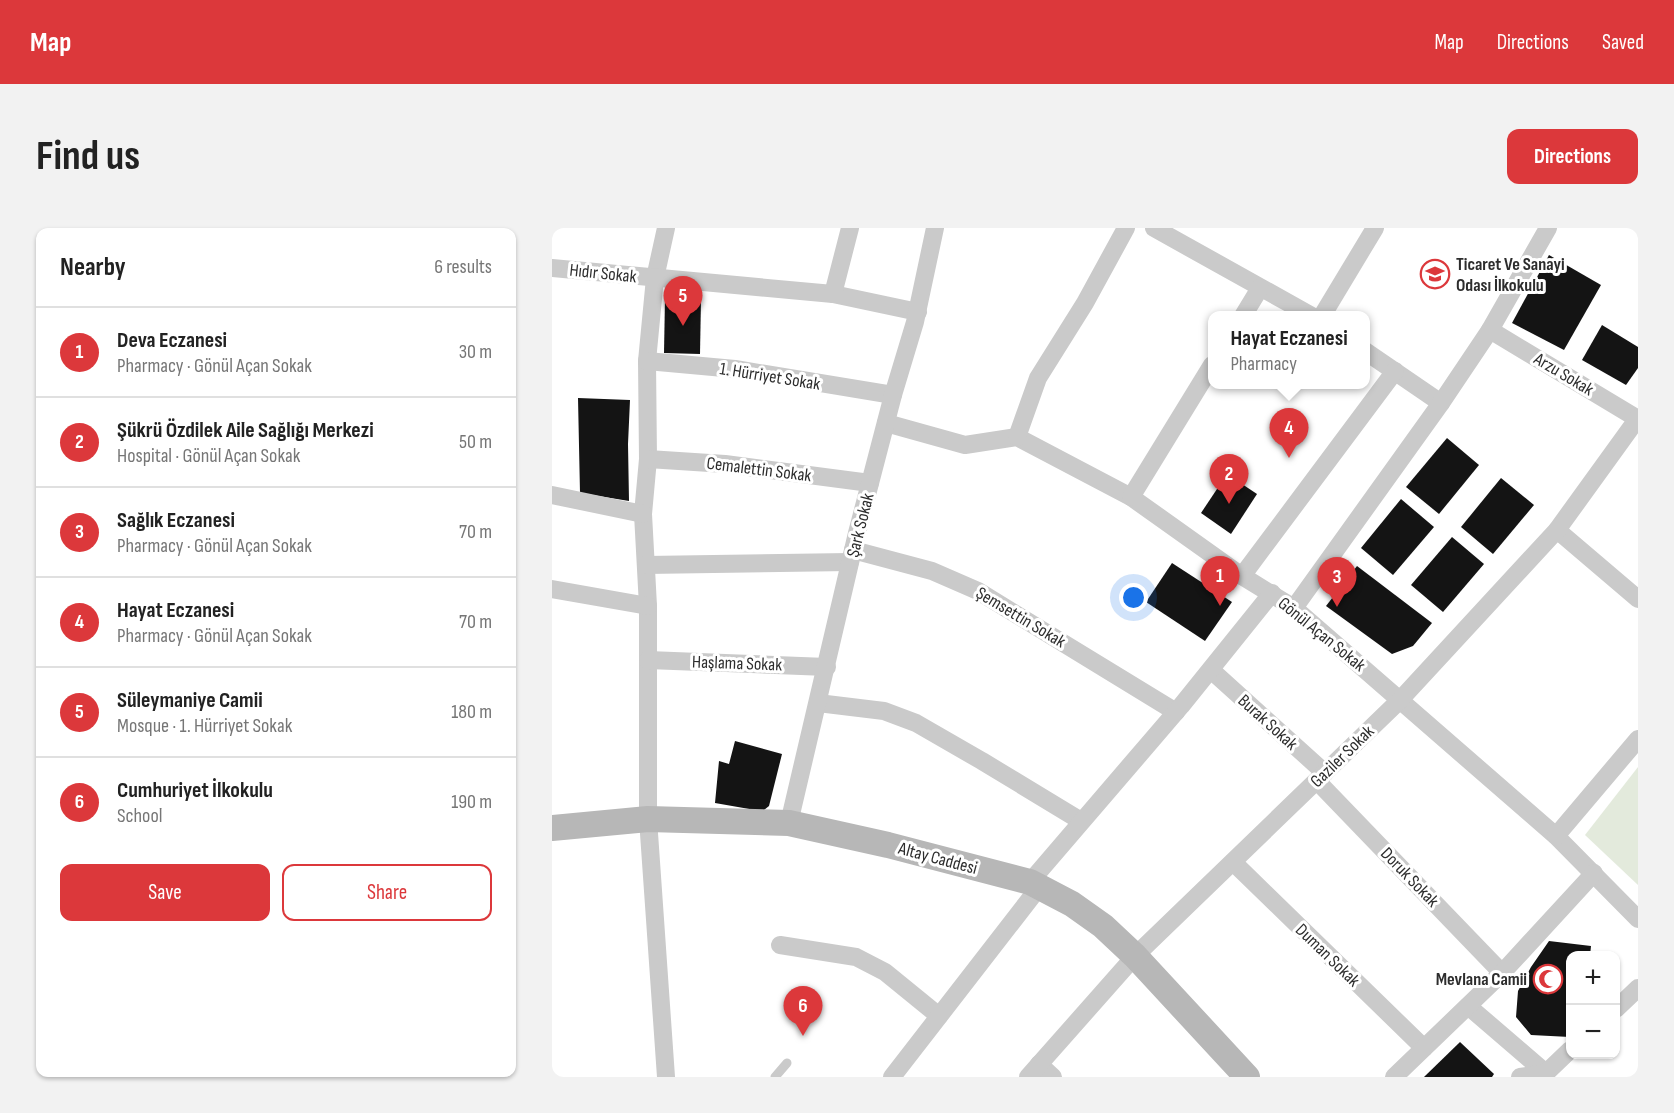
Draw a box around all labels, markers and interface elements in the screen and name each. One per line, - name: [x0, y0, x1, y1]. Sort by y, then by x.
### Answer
- text: Map: [30, 26, 71, 59]
- text: Map: [1434, 30, 1464, 55]
- text: Directions: [1497, 30, 1569, 55]
- text: Saved: [1602, 30, 1644, 55]
- button: Directions: [1507, 129, 1638, 184]
- text: Find us: [36, 131, 140, 182]
- text: Nearby: [60, 252, 126, 283]
- place label: Ticaret Ve Sanayi Odası İlkokulu: [1456, 254, 1565, 296]
- text: 6 results: [434, 255, 492, 279]
- school or university icon: Ticaret Ve Sanayi Odası İlkokulu: [1419, 258, 1451, 290]
- street label: Hıdır Sokak: [568, 260, 638, 287]
- pin: 5: [664, 276, 702, 326]
- popup: [1208, 311, 1370, 389]
- text: Hayat Eczanesi: [1230, 325, 1348, 352]
- text: Deva Eczanesi: [117, 327, 227, 354]
- text: 1: [76, 340, 83, 364]
- text: 30 m: [459, 340, 492, 364]
- street label: Arzu Sokak: [1529, 348, 1598, 400]
- text: Pharmacy: [1230, 352, 1297, 376]
- text: Pharmacy · Gönül Açan Sokak: [117, 354, 312, 378]
- street label: 1. Hürriyet Sokak: [718, 358, 822, 395]
- pin: 4: [1270, 408, 1308, 458]
- text: Şükrü Özdilek Aile Sağlığı Merkezi: [117, 417, 374, 444]
- text: 2: [75, 430, 84, 454]
- text: 50 m: [459, 430, 492, 454]
- text: Hospital · Gönül Açan Sokak: [117, 444, 300, 468]
- street label: Cemalettin Sokak: [705, 453, 813, 486]
- pin: 2: [1210, 454, 1248, 504]
- street label: Şark Sokak: [842, 491, 879, 559]
- text: Sağlık Eczanesi: [117, 507, 235, 534]
- text: 3: [75, 520, 84, 544]
- text: 70 m: [459, 520, 492, 544]
- text: Pharmacy · Gönül Açan Sokak: [117, 534, 312, 558]
- pin: 1: [1200, 556, 1240, 606]
- pin: 3: [1318, 558, 1356, 607]
- street label: Şemsettin Sokak: [972, 582, 1069, 652]
- your location: [1119, 583, 1148, 612]
- street label: Gönül Açan Sokak: [1274, 593, 1370, 676]
- text: Hayat Eczanesi: [117, 597, 234, 624]
- text: 4: [75, 610, 84, 634]
- text: 70 m: [459, 610, 492, 634]
- text: Pharmacy · Gönül Açan Sokak: [117, 624, 312, 648]
- street label: Haşlama Sokak: [692, 651, 782, 676]
- text: Süleymaniye Camii: [117, 687, 263, 714]
- street label: Burak Sokak: [1234, 690, 1302, 755]
- text: 5: [75, 700, 84, 724]
- text: 180 m: [451, 700, 492, 724]
- text: Mosque · 1. Hürriyet Sokak: [117, 714, 292, 738]
- street label: Gaziler Sokak: [1306, 721, 1379, 792]
- text: Cumhuriyet İlkokulu: [117, 777, 273, 804]
- text: 6: [75, 790, 84, 814]
- text: 190 m: [451, 790, 492, 814]
- text: School: [117, 804, 162, 828]
- street label: Altay Caddesi: [895, 838, 980, 879]
- street label: Doruk Sokak: [1376, 843, 1443, 912]
- button: Save: [60, 864, 270, 921]
- button: Share: [282, 864, 492, 921]
- street label: Duman Sokak: [1291, 920, 1364, 991]
- map controls: [1566, 951, 1620, 1059]
- button: +: [1566, 951, 1620, 1005]
- mosque icon: Mevlana Camii: [1532, 963, 1564, 995]
- place label: Mevlana Camii: [1436, 969, 1527, 990]
- pin: 6: [784, 986, 822, 1036]
- button: −: [1566, 1005, 1620, 1059]

